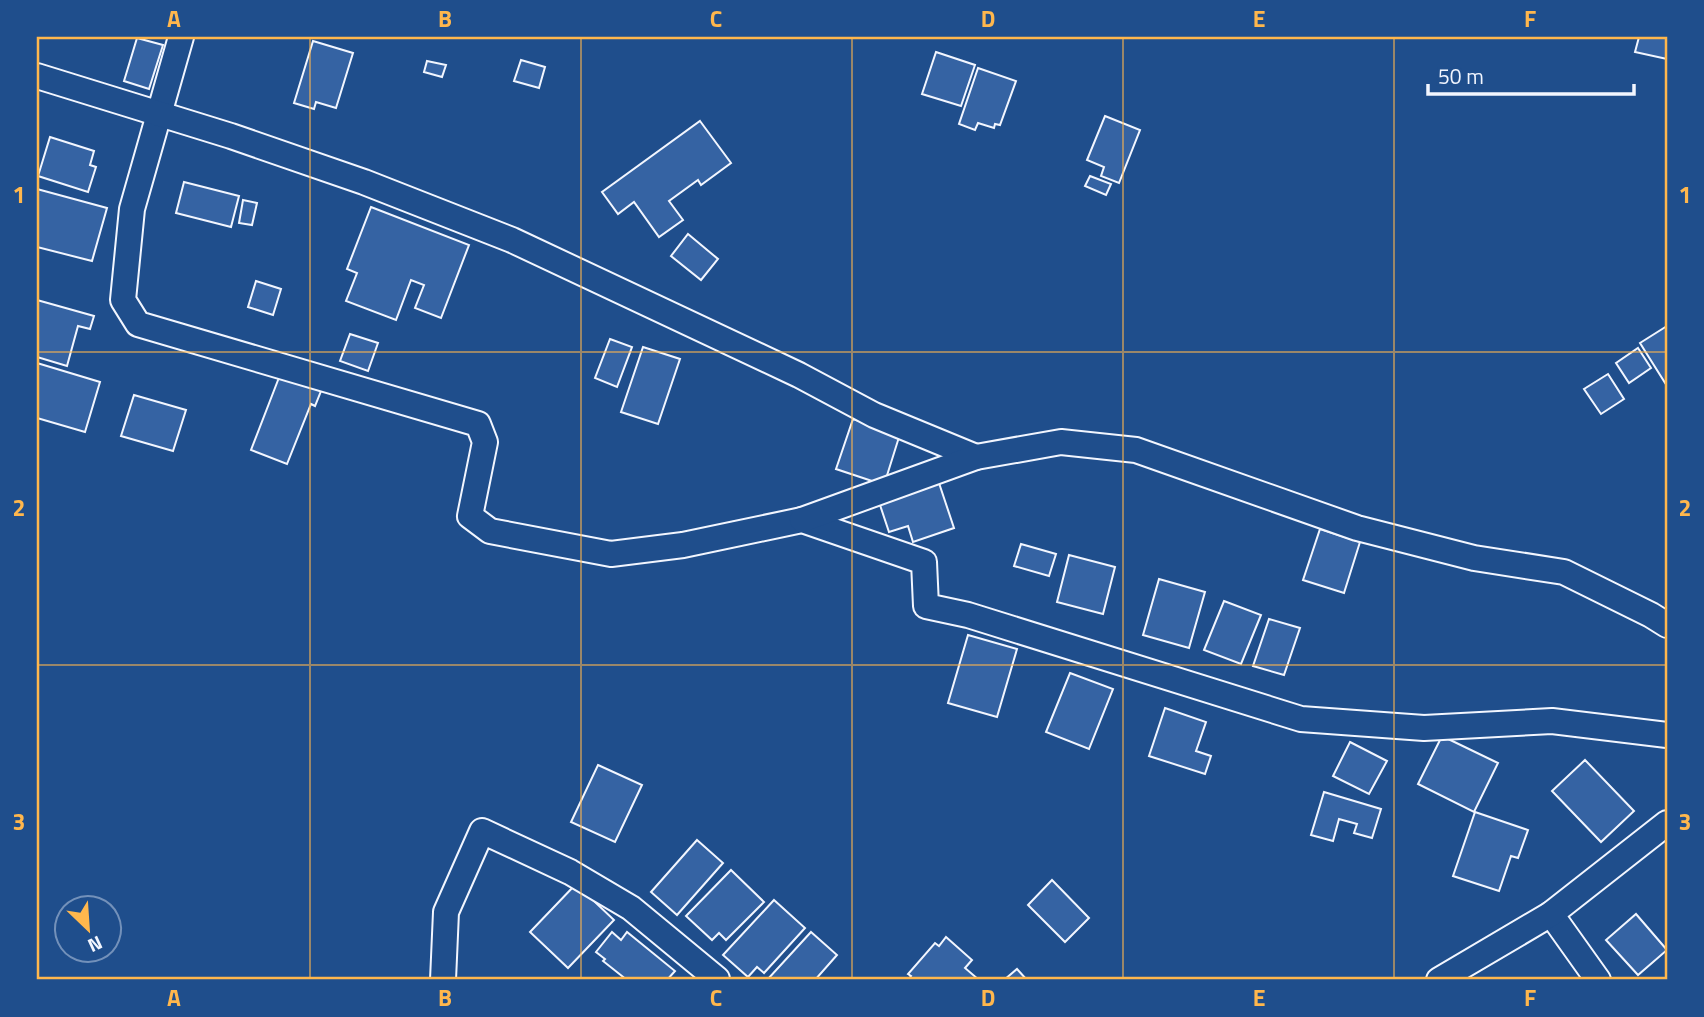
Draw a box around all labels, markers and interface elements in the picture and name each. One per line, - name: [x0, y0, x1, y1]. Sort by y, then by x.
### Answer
- text: A: [167, 1, 181, 36]
- text: B: [438, 1, 452, 36]
- text: C: [710, 1, 722, 36]
- text: D: [981, 1, 995, 36]
- text: E: [1253, 1, 1265, 36]
- text: F: [1524, 1, 1536, 36]
- scale bar: [1428, 52, 1634, 96]
- text: 50 m: [1438, 60, 1484, 92]
- text: 1: [13, 177, 25, 212]
- text: 1: [1679, 177, 1691, 212]
- text: 2: [13, 490, 25, 525]
- text: 2: [1679, 490, 1691, 525]
- text: 3: [13, 804, 25, 839]
- text: 3: [1679, 804, 1691, 839]
- north arrow: [52, 894, 122, 964]
- text: N: [83, 929, 107, 961]
- text: A: [167, 980, 181, 1015]
- text: B: [438, 980, 452, 1015]
- text: C: [710, 980, 722, 1015]
- text: D: [981, 980, 995, 1015]
- text: E: [1253, 980, 1265, 1015]
- text: F: [1524, 980, 1536, 1015]

